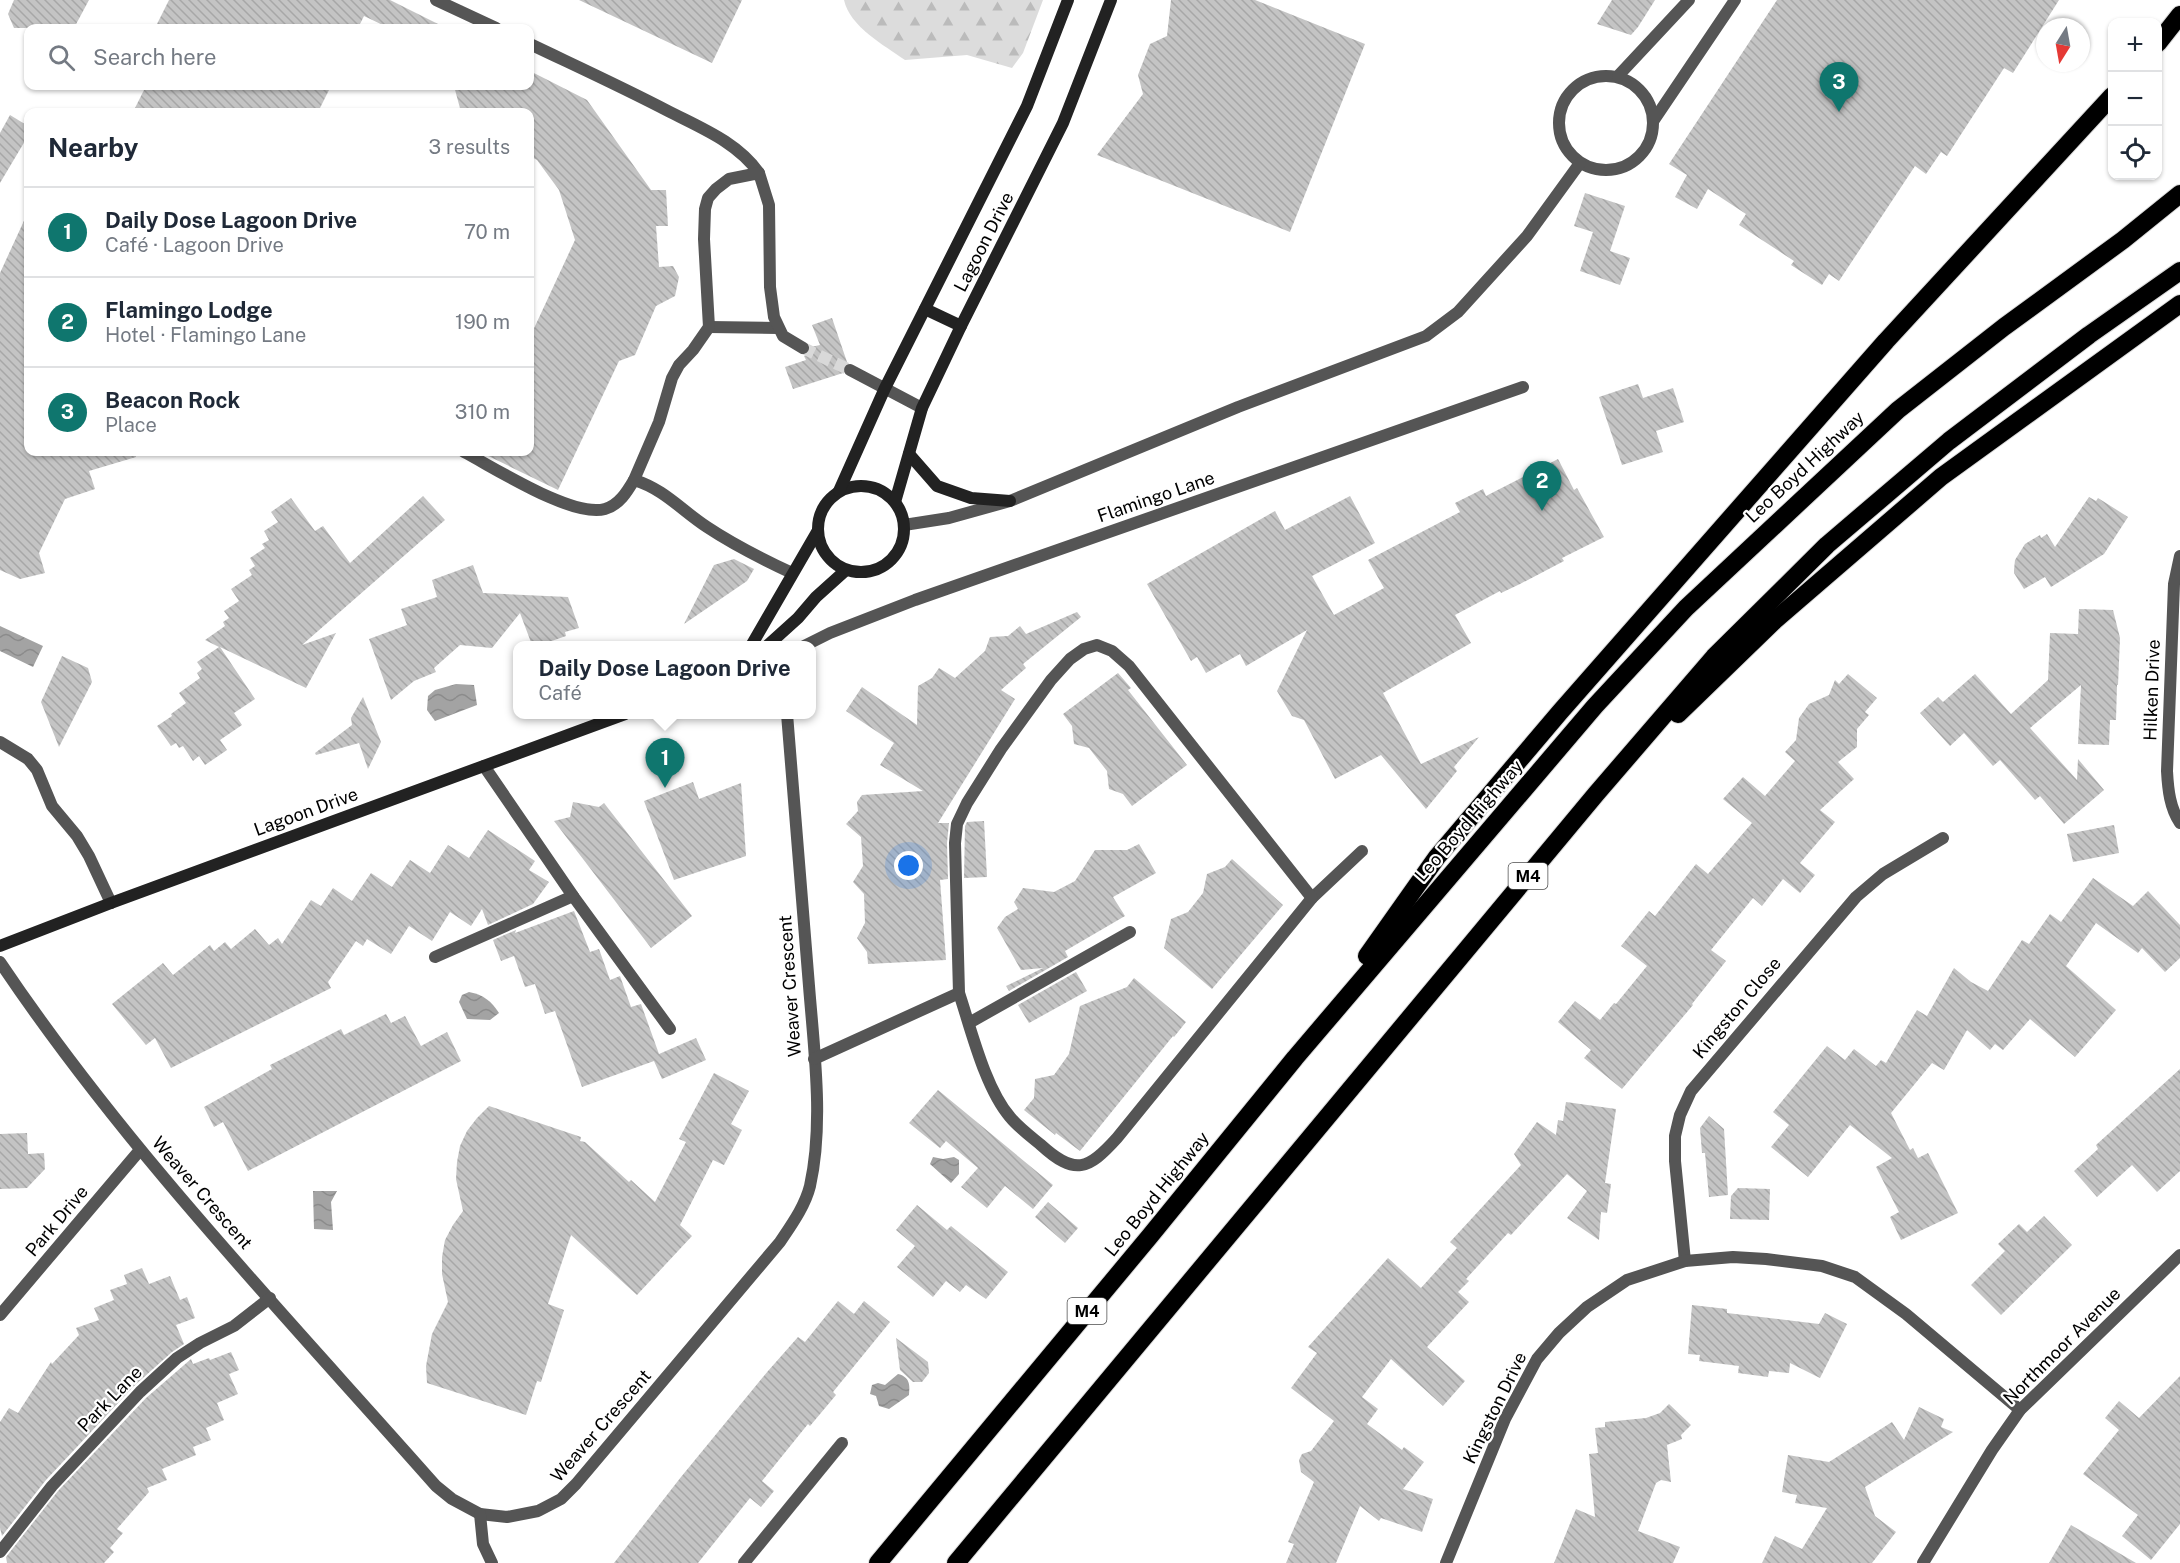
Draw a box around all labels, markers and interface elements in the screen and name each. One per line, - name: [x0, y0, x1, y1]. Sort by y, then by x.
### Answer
- north arrow: [2036, 18, 2090, 72]
- map controls: [2108, 18, 2162, 180]
- button: +: [2108, 18, 2162, 72]
- search box: [24, 24, 534, 90]
- icon: search: [45, 41, 78, 74]
- text: Search here: [93, 44, 217, 70]
- pin: 3: [1820, 63, 1858, 112]
- button: −: [2108, 72, 2162, 126]
- button: locate: [2108, 126, 2162, 180]
- text: Nearby: [48, 132, 138, 163]
- text: 3 results: [429, 135, 510, 159]
- street label: Lagoon Drive: [949, 188, 1018, 295]
- text: Daily Dose Lagoon Drive: [105, 207, 357, 233]
- text: 1: [63, 220, 72, 244]
- text: 70 m: [464, 220, 510, 244]
- text: Café · Lagoon Drive: [105, 233, 284, 257]
- text: Flamingo Lodge: [105, 297, 273, 323]
- text: 2: [61, 310, 74, 334]
- text: 190 m: [455, 310, 510, 334]
- text: Hotel · Flamingo Lane: [105, 323, 306, 347]
- text: Beacon Rock: [105, 387, 240, 413]
- text: 3: [61, 400, 74, 424]
- text: 310 m: [455, 400, 510, 424]
- street label: Leo Boyd Highway: [1741, 406, 1868, 527]
- text: Place: [105, 413, 157, 437]
- pin: 2: [1522, 462, 1562, 511]
- street label: Flamingo Lane: [1094, 467, 1217, 526]
- street label: Hilken Drive: [2139, 639, 2164, 741]
- popup: [513, 641, 816, 719]
- text: Daily Dose Lagoon Drive: [538, 655, 791, 681]
- text: Café: [538, 681, 582, 705]
- pin: 1: [646, 738, 684, 788]
- street label: Leo Boyd Highway: [1410, 755, 1527, 886]
- street label: Lagoon Drive: [251, 783, 361, 840]
- your location: [894, 851, 923, 880]
- road number: M4: [1508, 863, 1547, 889]
- street label: Weaver Crescent: [774, 914, 805, 1058]
- street label: Kingston Close: [1688, 953, 1785, 1063]
- street label: Leo Boyd Highway: [1100, 1127, 1213, 1260]
- street label: Weaver Crescent: [148, 1132, 257, 1253]
- street label: Park Drive: [21, 1181, 92, 1260]
- street label: Northmoor Avenue: [1999, 1283, 2125, 1409]
- road number: M4: [1068, 1298, 1106, 1324]
- street label: Kingston Drive: [1458, 1348, 1531, 1467]
- street label: Park Lane: [73, 1361, 146, 1436]
- street label: Weaver Crescent: [546, 1365, 655, 1486]

